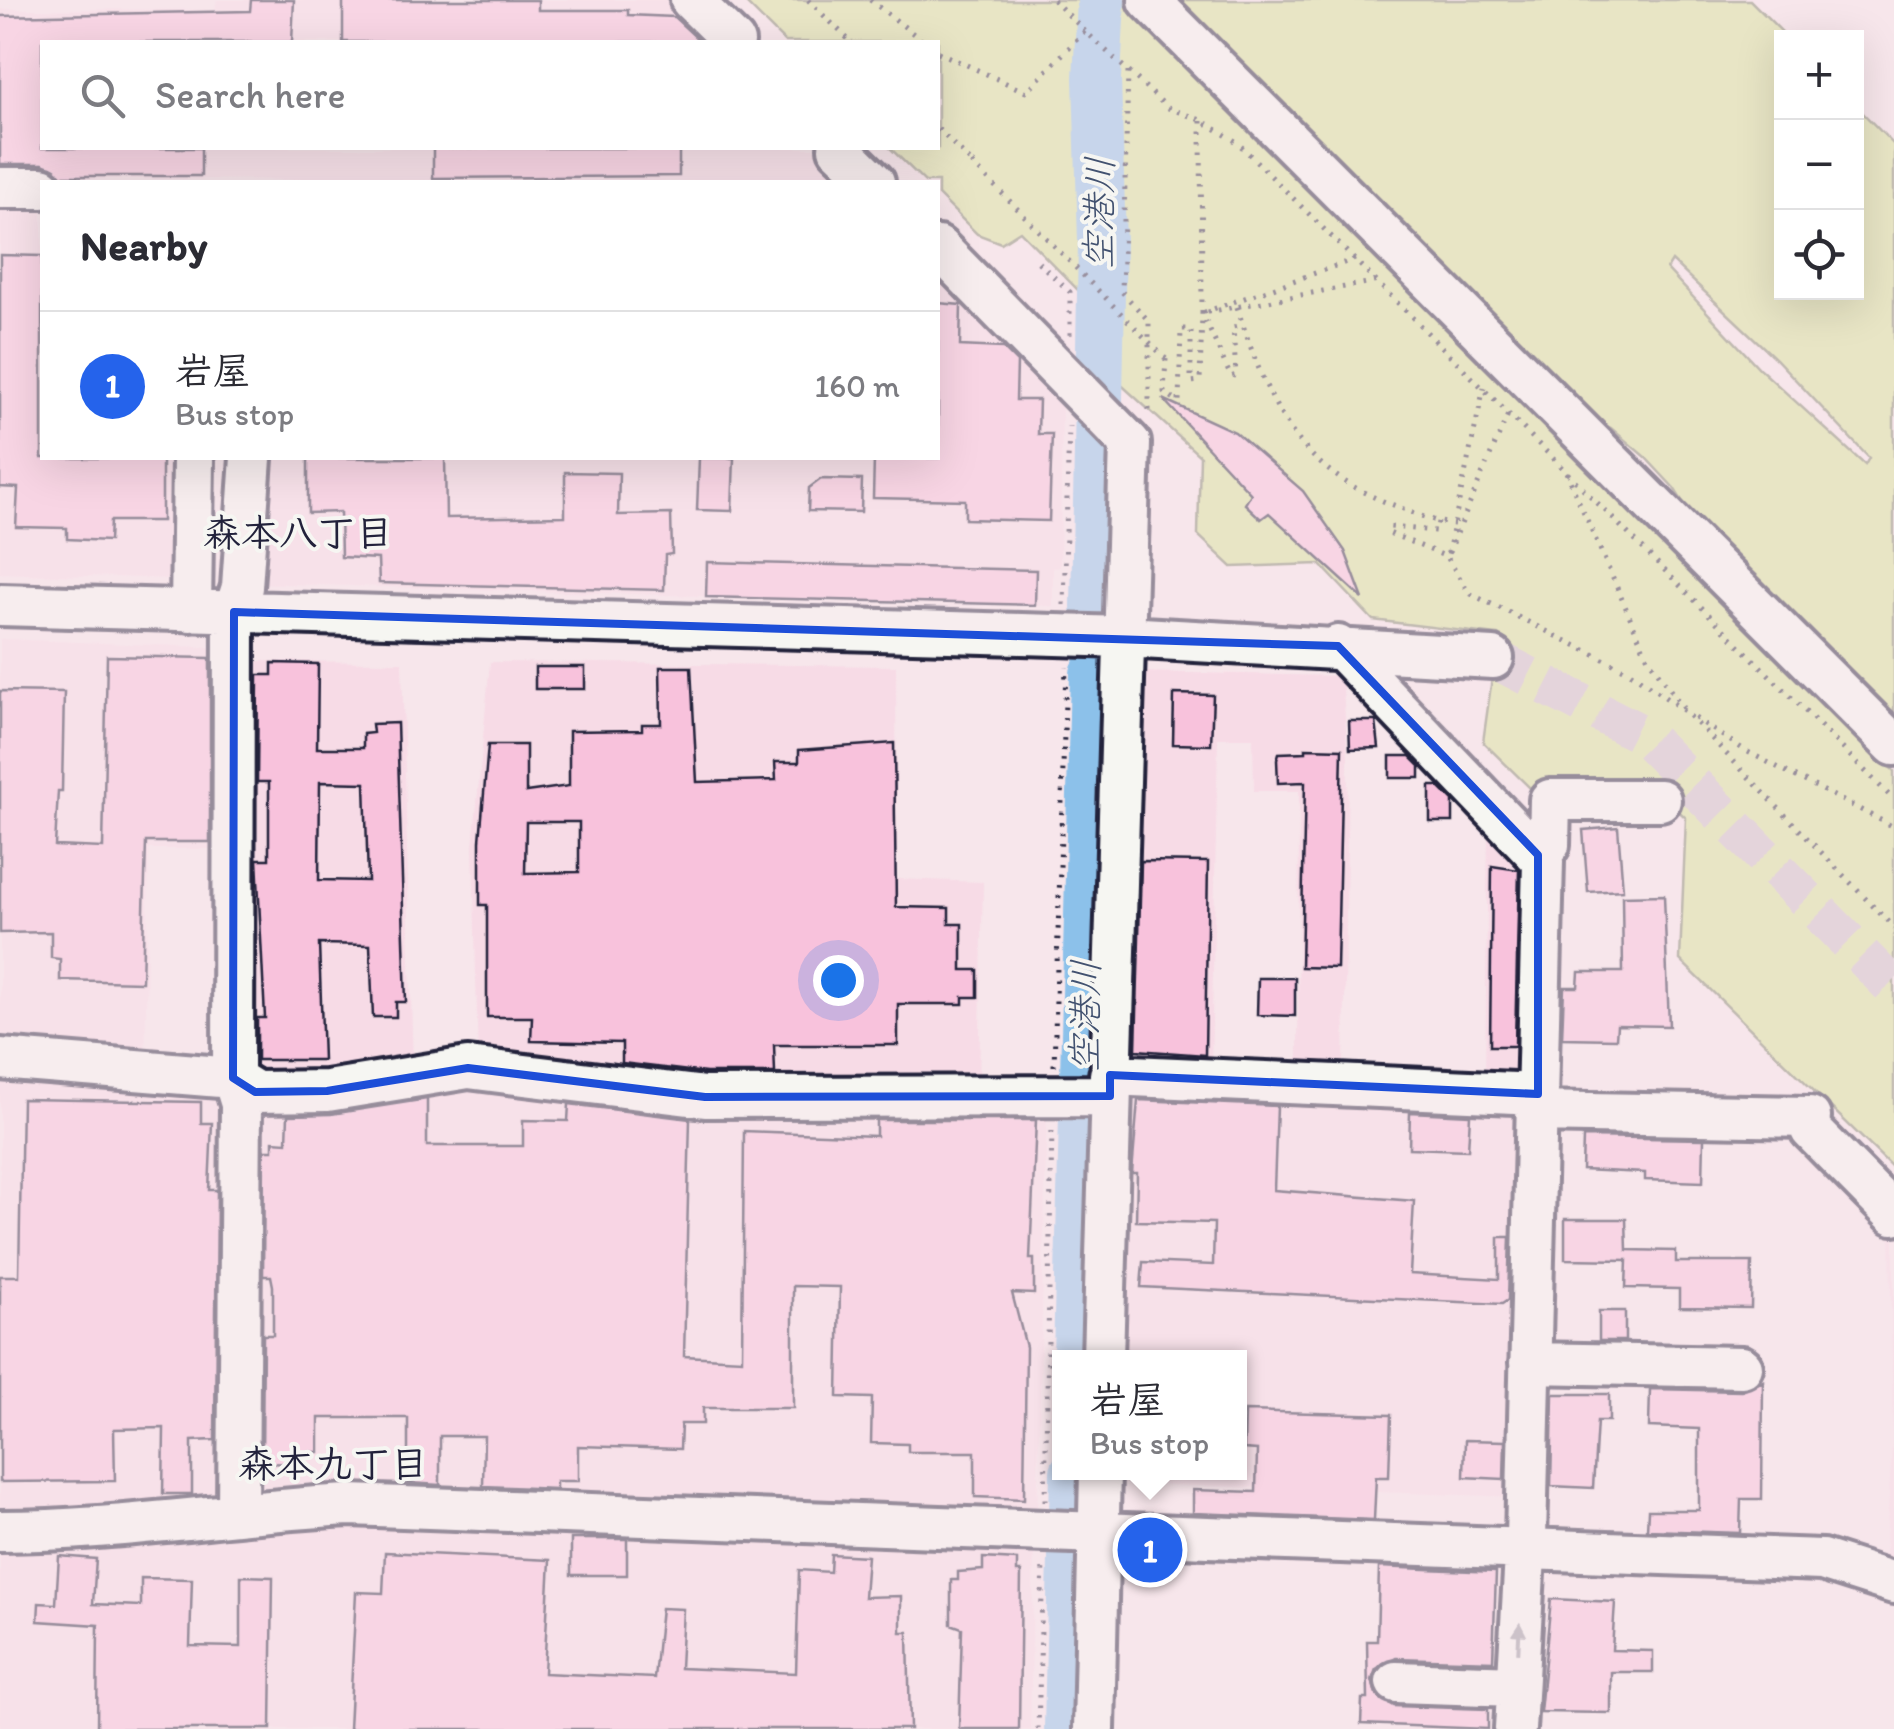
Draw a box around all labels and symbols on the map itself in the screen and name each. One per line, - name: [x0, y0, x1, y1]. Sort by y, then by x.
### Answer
- water label: 空港川: [1075, 156, 1123, 270]
- district label: 森本八丁目: [203, 510, 393, 556]
- your location: [813, 955, 864, 1006]
- water label: 空港川: [1061, 959, 1109, 1073]
- district label: 森本九丁目: [238, 1441, 428, 1487]
- pin: 1: [1118, 1512, 1182, 1588]
- one-way arrow: [1511, 1622, 1527, 1654]

